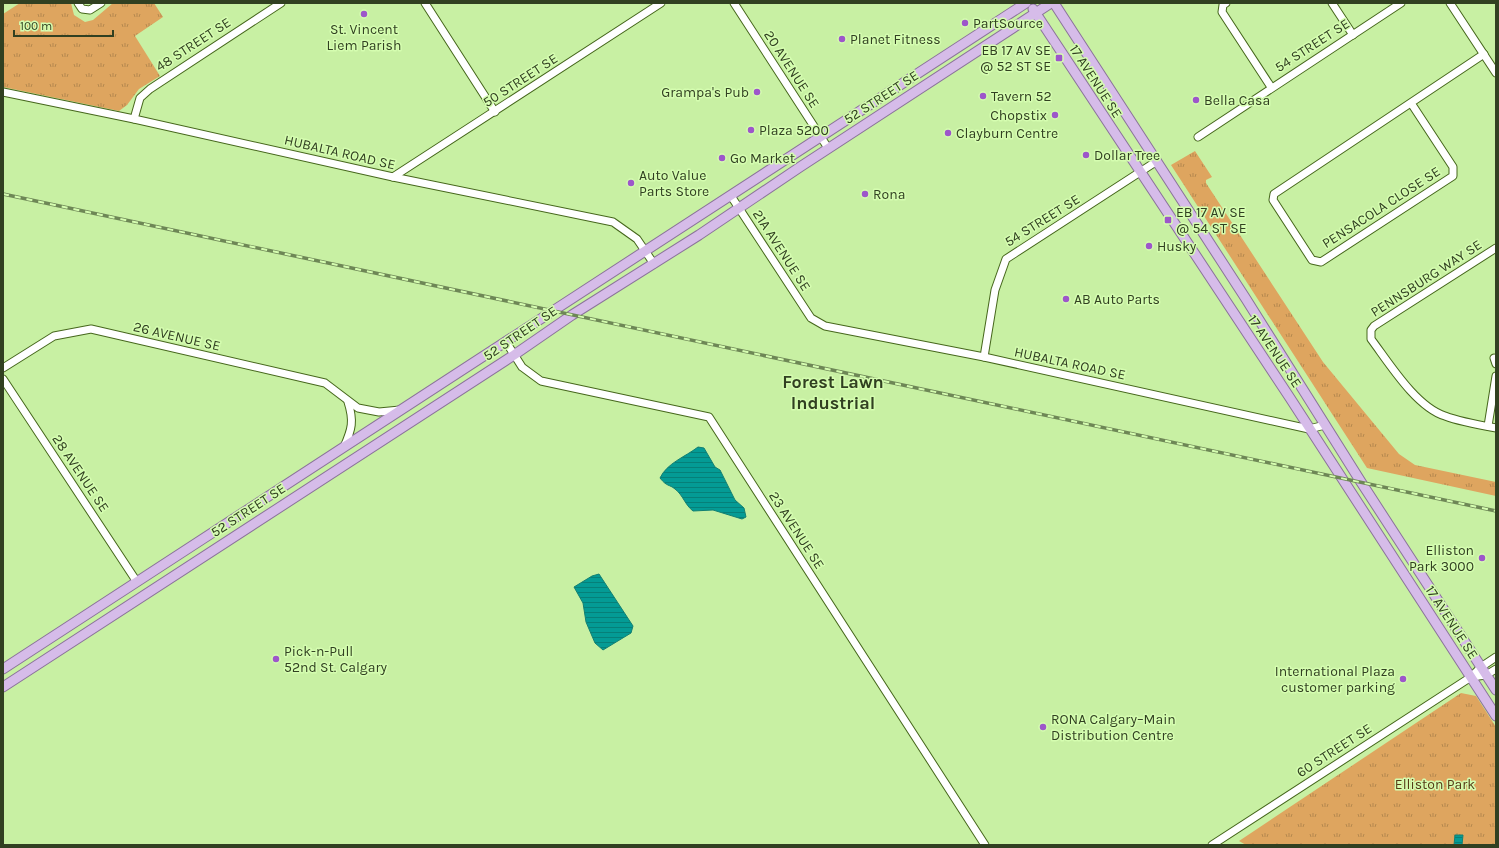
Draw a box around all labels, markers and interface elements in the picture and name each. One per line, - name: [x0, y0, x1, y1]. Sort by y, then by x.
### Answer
- marker: St. Vincent Liem Parish: [359, 9, 369, 19]
- scale bar: [14, 12, 113, 38]
- street label: 48 STREET SE: [152, 14, 234, 75]
- place label: PartSource: [973, 15, 1043, 32]
- street label: 54 STREET SE: [1272, 15, 1353, 76]
- marker: PartSource: [960, 18, 970, 28]
- text: 100 m: [20, 19, 52, 33]
- place label: St. Vincent Liem Parish: [327, 21, 401, 54]
- street label: 20 AVENUE SE: [760, 27, 823, 111]
- place label: Planet Fitness: [850, 31, 941, 48]
- marker: Planet Fitness: [837, 34, 847, 44]
- street label: 17 AVENUE SE: [1066, 41, 1126, 121]
- place label: EB 17 AV SE @ 52 ST SE: [980, 42, 1051, 75]
- street label: 50 STREET SE: [480, 50, 561, 111]
- marker: EB 17 AV SE @ 52 ST SE: [1054, 53, 1064, 63]
- street label: 52 STREET SE: [841, 67, 922, 128]
- place label: Grampa's Pub: [661, 84, 749, 101]
- marker: Grampa's Pub: [752, 87, 762, 97]
- place label: Tavern 52: [991, 88, 1052, 105]
- marker: Tavern 52: [978, 91, 988, 101]
- place label: Bella Casa: [1204, 92, 1270, 109]
- marker: Bella Casa: [1191, 95, 1201, 105]
- place label: Chopstix: [990, 107, 1047, 124]
- marker: Chopstix: [1050, 110, 1060, 120]
- place label: Plaza 5200: [759, 122, 829, 139]
- marker: Plaza 5200: [746, 125, 756, 135]
- place label: Clayburn Centre: [956, 125, 1058, 142]
- marker: Clayburn Centre: [943, 128, 953, 138]
- street label: HUBALTA ROAD SE: [283, 131, 397, 174]
- place label: Dollar Tree: [1094, 147, 1160, 164]
- place label: Go Market: [730, 150, 795, 167]
- marker: Dollar Tree: [1081, 150, 1091, 160]
- marker: Go Market: [717, 153, 727, 163]
- street label: PENSACOLA CLOSE SE: [1319, 163, 1444, 252]
- place label: Auto Value Parts Store: [639, 167, 709, 200]
- marker: Auto Value Parts Store: [626, 178, 636, 188]
- place label: Rona: [873, 186, 905, 203]
- marker: Rona: [860, 189, 870, 199]
- street label: 54 STREET SE: [1002, 191, 1083, 250]
- place label: EB 17 AV SE @ 54 ST SE: [1176, 204, 1247, 237]
- street label: 21A AVENUE SE: [749, 206, 814, 294]
- marker: EB 17 AV SE @ 54 ST SE: [1163, 215, 1173, 225]
- street label: PENNSBURG WAY SE: [1368, 236, 1485, 321]
- place label: Husky: [1157, 238, 1197, 255]
- marker: Husky: [1144, 241, 1154, 251]
- place label: AB Auto Parts: [1074, 291, 1160, 308]
- marker: AB Auto Parts: [1061, 294, 1071, 304]
- street label: 52 STREET SE: [480, 302, 561, 364]
- street label: 17 AVENUE SE: [1244, 312, 1305, 391]
- street label: 26 AVENUE SE: [132, 318, 222, 355]
- street label: HUBALTA ROAD SE: [1013, 343, 1127, 384]
- district label: Forest Lawn Industrial: [782, 371, 884, 414]
- street label: 28 AVENUE SE: [48, 431, 113, 515]
- street label: 52 STREET SE: [208, 480, 289, 541]
- street label: 23 AVENUE SE: [765, 488, 828, 572]
- place label: Elliston Park 3000: [1409, 542, 1474, 575]
- marker: Elliston Park 3000: [1477, 553, 1487, 563]
- street label: 17 AVENUE SE: [1422, 582, 1482, 662]
- place label: Pick-n-Pull 52nd St. Calgary: [284, 643, 388, 676]
- marker: Pick-n-Pull 52nd St. Calgary: [271, 654, 281, 664]
- place label: International Plaza customer parking: [1275, 663, 1395, 696]
- marker: International Plaza customer parking: [1398, 674, 1408, 684]
- place label: RONA Calgary–Main Distribution Centre: [1051, 711, 1176, 744]
- street label: 60 STREET SE: [1294, 720, 1375, 781]
- marker: RONA Calgary–Main Distribution Centre: [1038, 722, 1048, 732]
- park label: Elliston Park: [1395, 776, 1475, 793]

